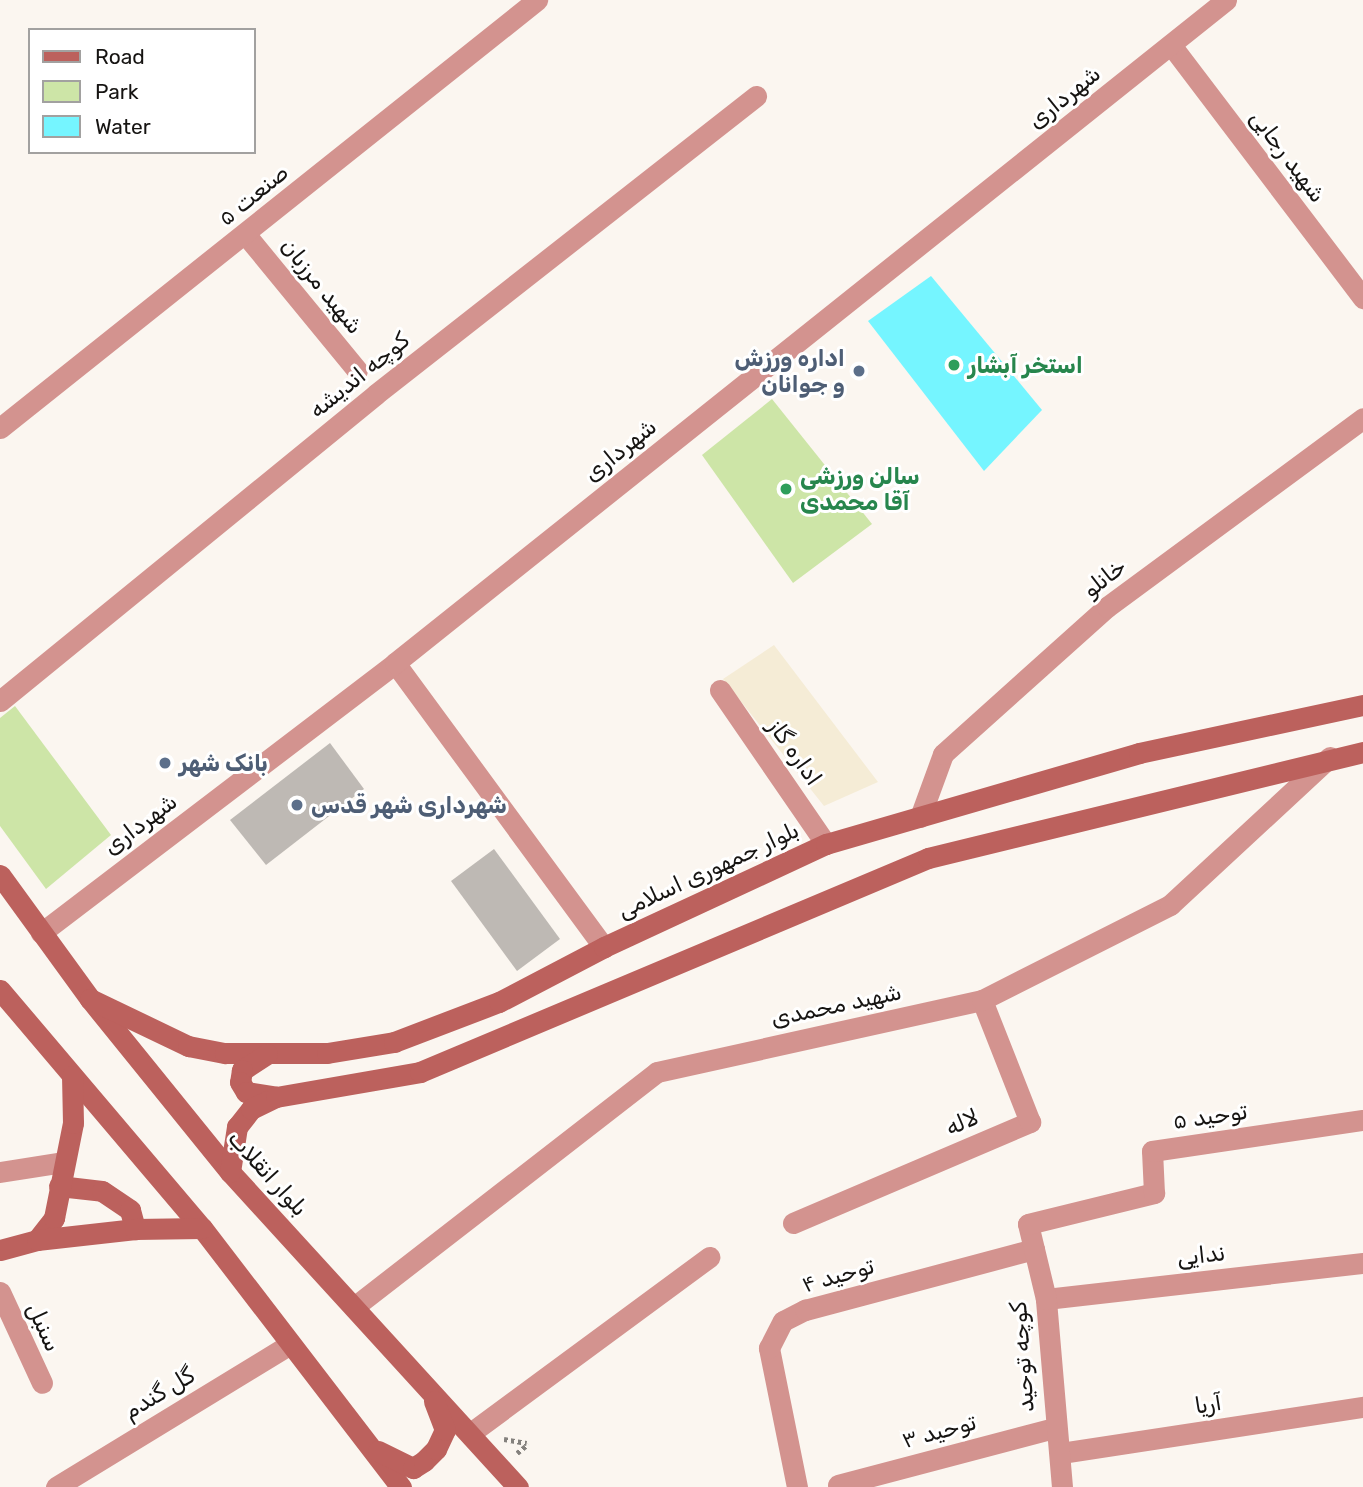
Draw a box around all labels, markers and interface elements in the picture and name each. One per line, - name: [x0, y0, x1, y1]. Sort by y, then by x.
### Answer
- legend: [28, 28, 256, 154]
- text: Road: [95, 44, 145, 69]
- street label: شهرداری: [1022, 60, 1106, 134]
- text: Park: [95, 79, 139, 104]
- street label: شهید رجایی: [1244, 104, 1332, 208]
- text: Water: [95, 114, 151, 139]
- street label: صنعت ۵: [212, 158, 294, 232]
- street label: شهید مرزبان: [275, 233, 369, 339]
- street label: کوچه اندیشه: [303, 326, 415, 424]
- place label: اداره ورزش و جوانان: [735, 344, 845, 398]
- place label: استخر آبشار: [968, 351, 1083, 379]
- marker: استخر آبشار: [946, 357, 962, 373]
- marker: اداره ورزش و جوانان: [851, 363, 867, 379]
- street label: شهرداری: [578, 413, 662, 487]
- place label: سالن ورزشی آقا محمدی: [800, 462, 920, 516]
- marker: سالن ورزشی آقا محمدی: [778, 481, 794, 497]
- street label: خانلو: [1077, 552, 1131, 604]
- street label: اداره گاز: [762, 713, 828, 791]
- place label: بانک شهر: [179, 749, 268, 777]
- marker: بانک شهر: [157, 755, 173, 771]
- street label: شهرداری: [98, 787, 182, 861]
- place label: شهرداری شهر قدس: [311, 791, 507, 819]
- marker: شهرداری شهر قدس: [289, 797, 305, 813]
- street label: بلوار جمهوری اسلامی: [613, 816, 803, 924]
- street label: شهید محمدی: [768, 978, 904, 1032]
- street label: توحید ۵: [1171, 1097, 1249, 1135]
- street label: لاله: [941, 1103, 983, 1141]
- street label: بلوار انقلاب: [222, 1124, 314, 1222]
- street label: ندایی: [1176, 1239, 1226, 1271]
- street label: توحید ۴: [799, 1252, 877, 1298]
- street label: سنبل: [21, 1298, 67, 1356]
- street label: کوچه توحید: [1004, 1301, 1040, 1413]
- street label: گل گندم: [118, 1361, 200, 1425]
- street label: آریا: [1193, 1388, 1223, 1420]
- street label: توحید ۳: [899, 1408, 979, 1454]

